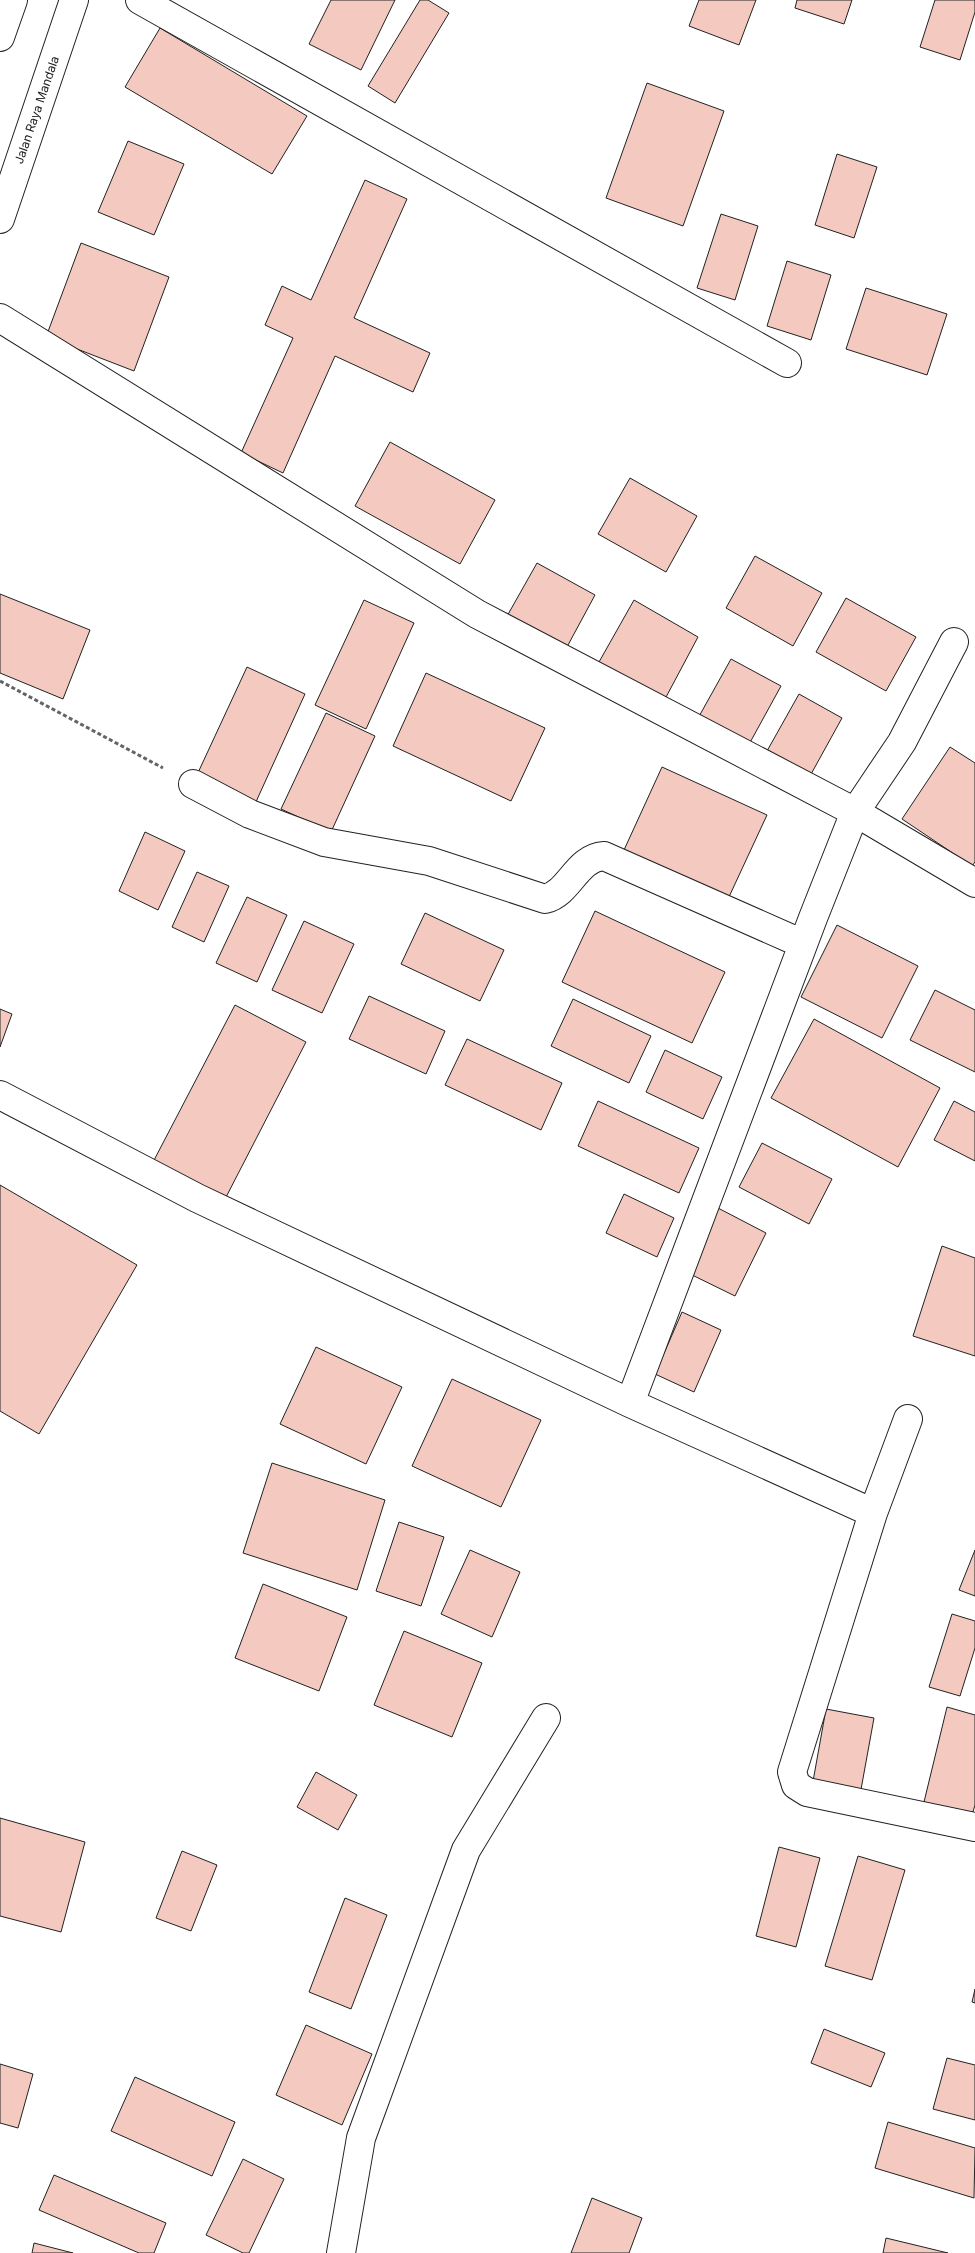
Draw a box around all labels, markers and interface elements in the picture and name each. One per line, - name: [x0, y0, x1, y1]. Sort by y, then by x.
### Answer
- street label: Jalan Raya Mandala: [11, 54, 62, 166]

